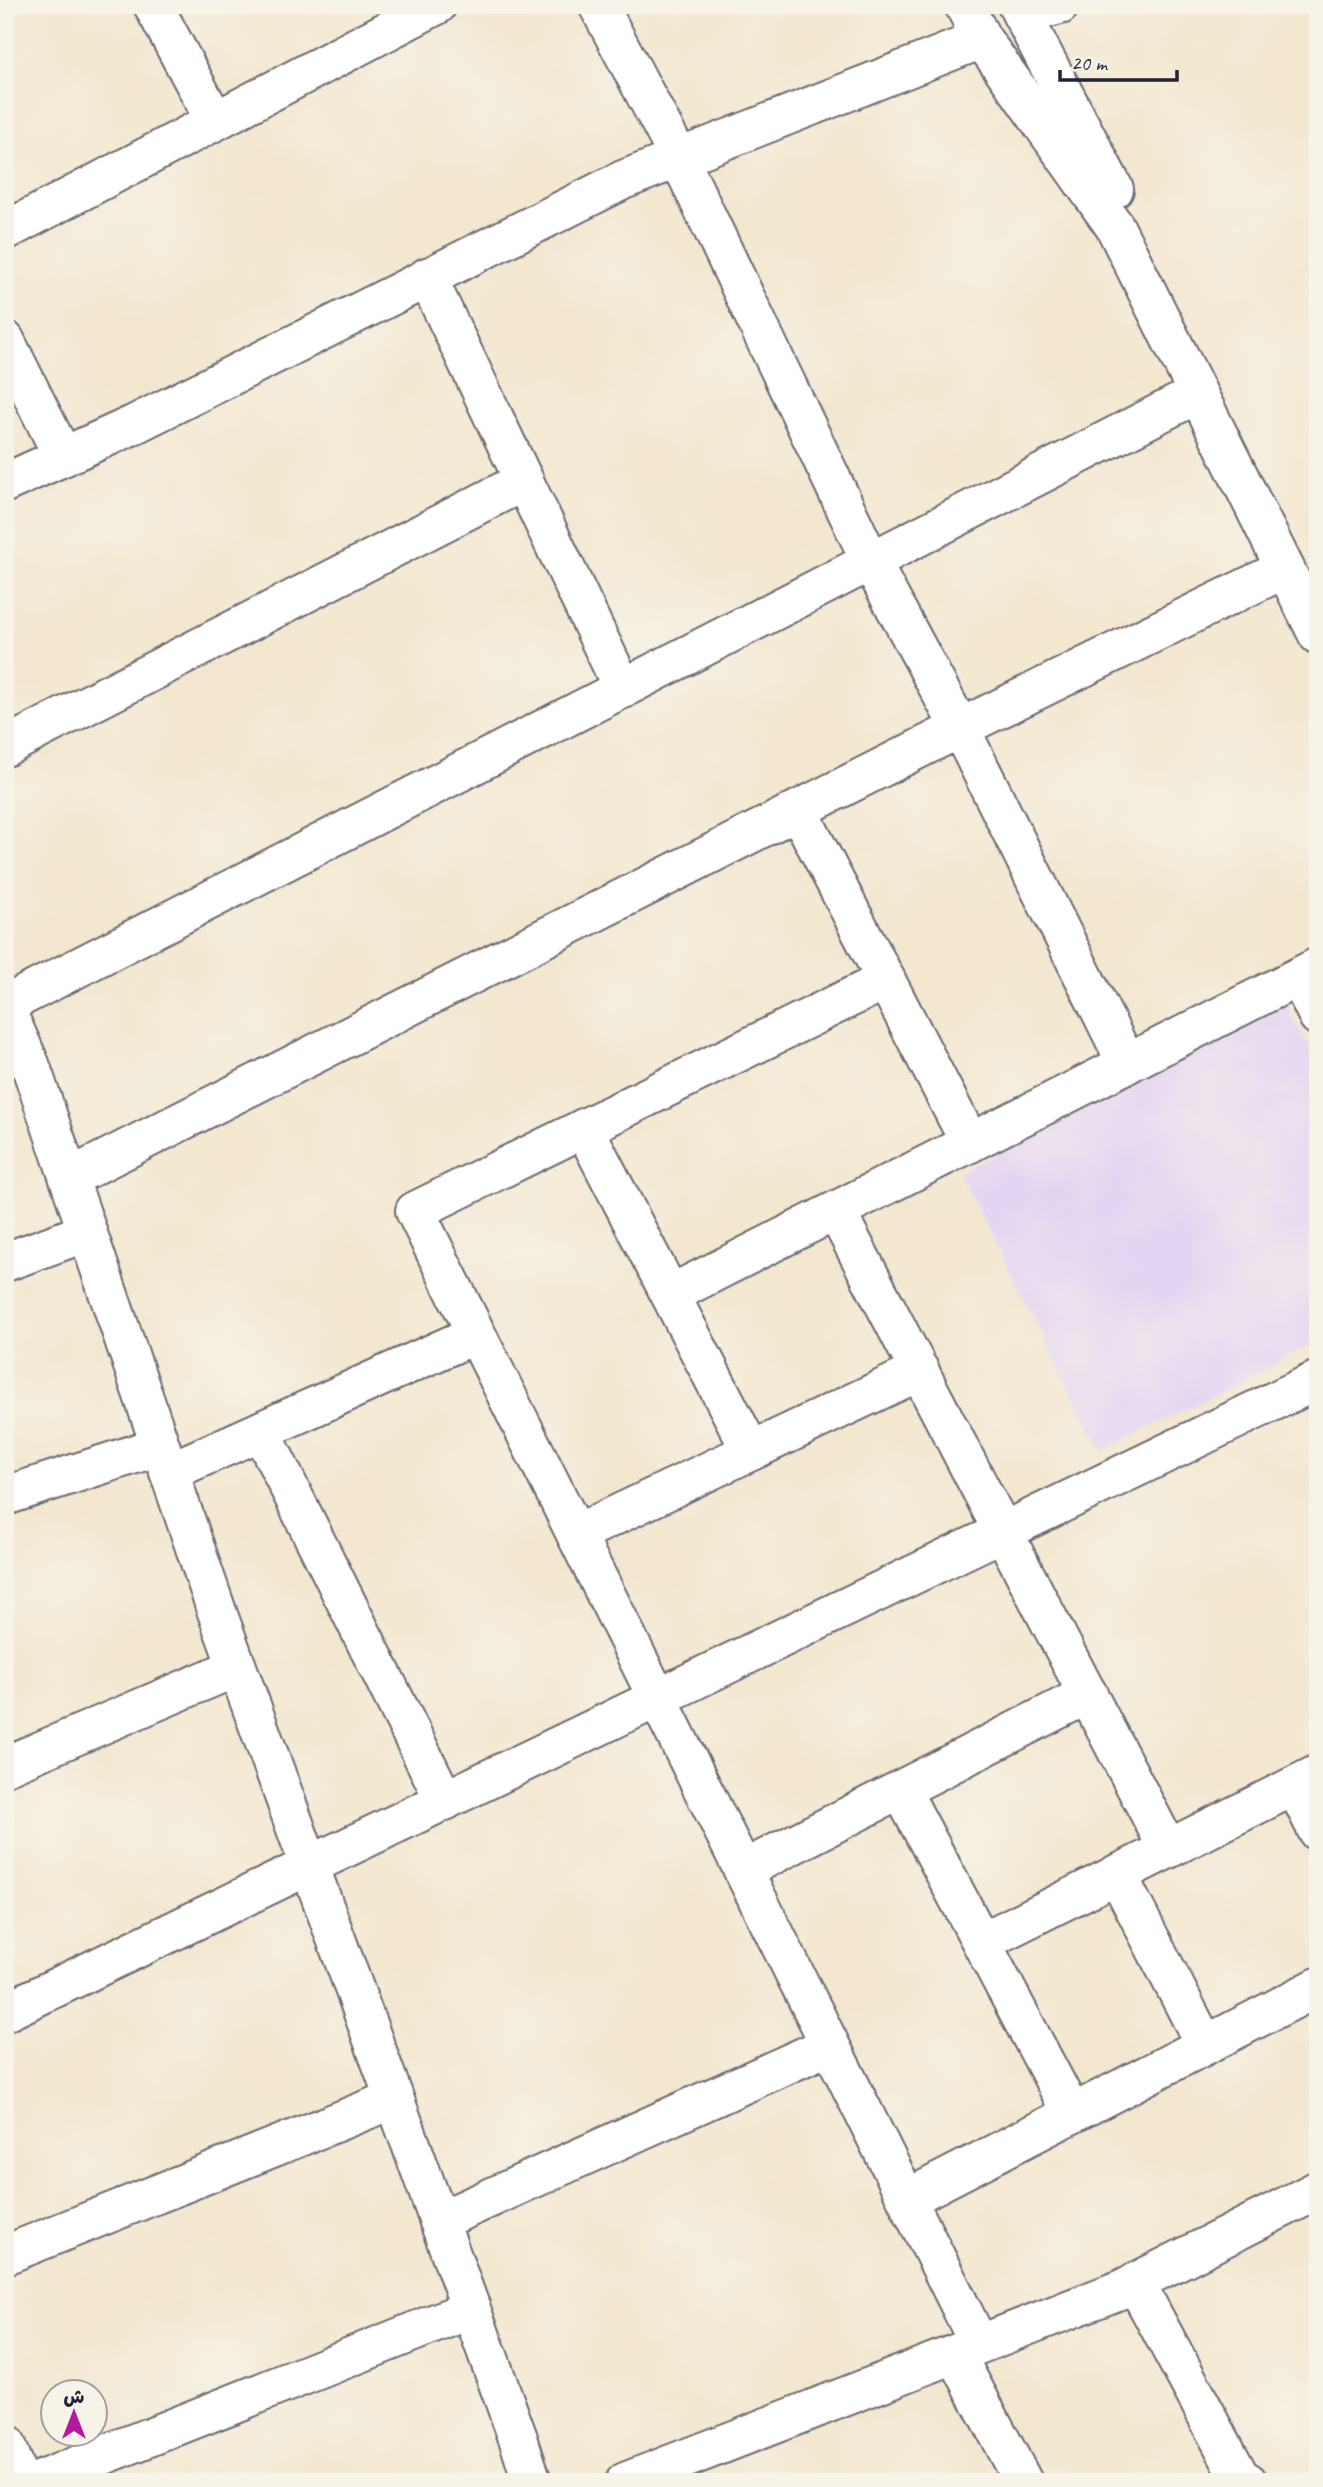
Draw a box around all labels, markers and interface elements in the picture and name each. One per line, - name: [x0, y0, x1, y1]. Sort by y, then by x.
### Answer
- scale bar: [1060, 38, 1178, 82]
- text: 20 m: [1071, 50, 1109, 76]
- north arrow: [38, 2378, 108, 2448]
- text: ش: [64, 2385, 85, 2409]

